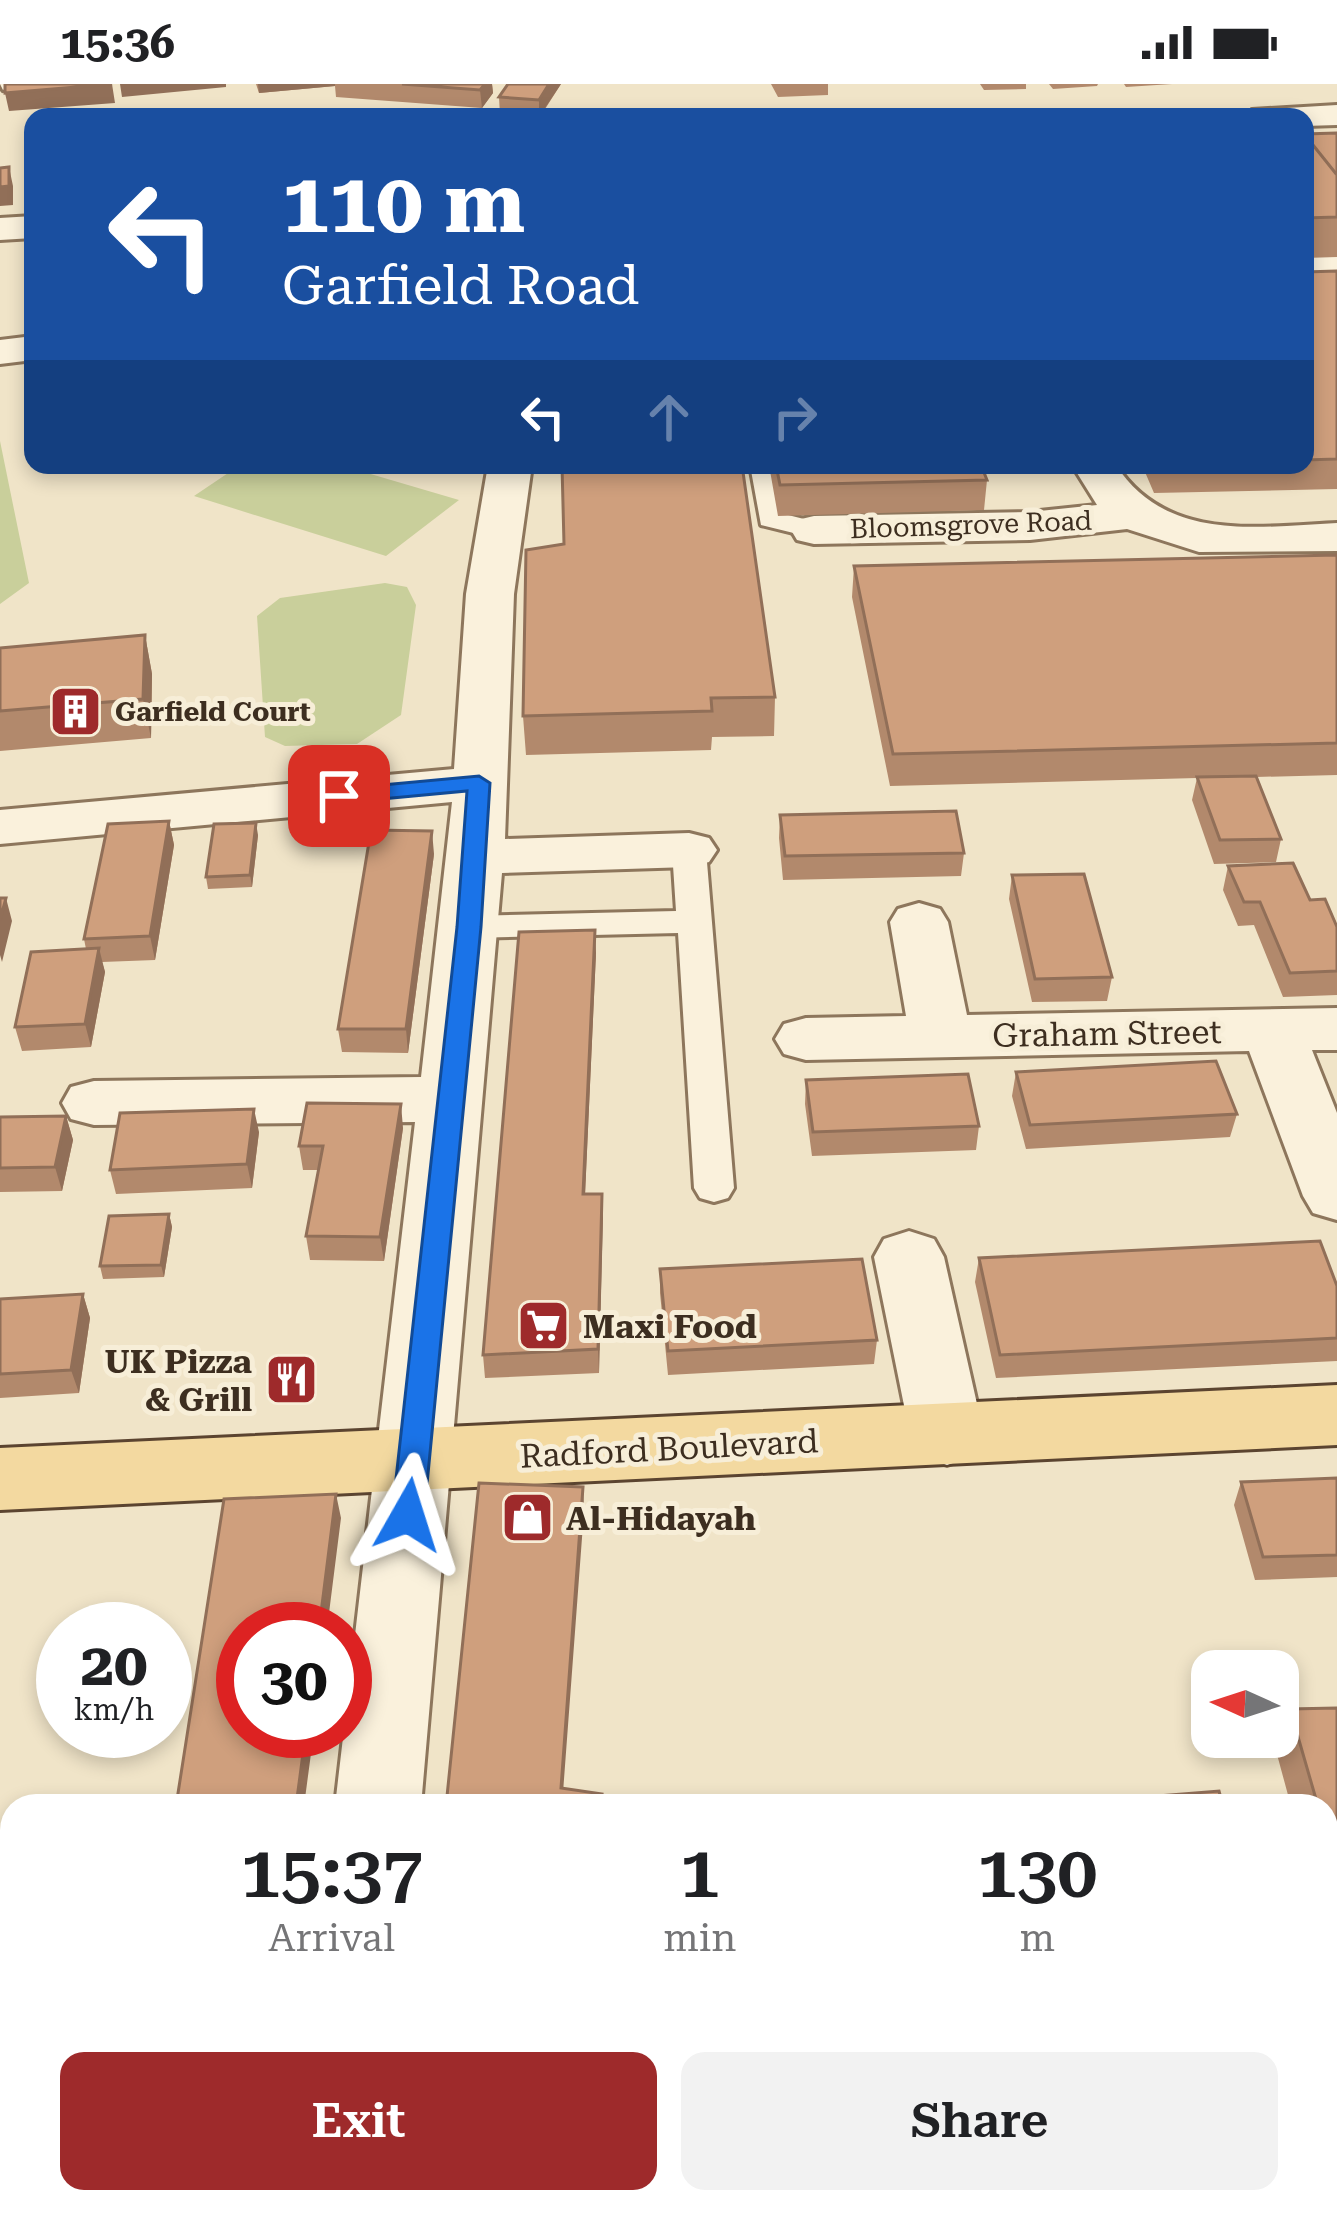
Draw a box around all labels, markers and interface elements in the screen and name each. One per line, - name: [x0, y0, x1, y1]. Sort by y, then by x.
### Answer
- text: 15:36: [60, 16, 175, 69]
- text: 110 m: [282, 154, 525, 252]
- icon: left: [84, 156, 240, 312]
- text: Garfield Road: [282, 254, 639, 317]
- icon: left: [510, 384, 576, 450]
- icon: ahead: [636, 384, 702, 450]
- icon: right: [762, 384, 828, 450]
- street label: Bloomsgrove Road: [849, 505, 1093, 545]
- building icon: Garfield Court: [48, 684, 104, 740]
- place label: Garfield Court: [115, 696, 311, 728]
- pin: [288, 745, 390, 847]
- icon: arrive: [306, 763, 372, 829]
- street label: Graham Street: [992, 1012, 1222, 1055]
- supermarket icon: Maxi Food: [516, 1298, 572, 1354]
- place label: Maxi Food: [583, 1307, 757, 1346]
- place label: UK Pizza & Grill: [105, 1342, 253, 1419]
- restaurant icon: UK Pizza & Grill: [263, 1352, 319, 1408]
- street label: Radford Boulevard: [519, 1421, 819, 1476]
- position arrow: [345, 1452, 471, 1578]
- shop icon: Al-Hidayah: [499, 1490, 555, 1546]
- place label: Al-Hidayah: [566, 1499, 756, 1538]
- speed limit sign: 30: [216, 1602, 372, 1758]
- text: 20: [80, 1629, 148, 1700]
- north arrow: [1191, 1650, 1299, 1758]
- map controls: [1191, 1650, 1299, 1758]
- text: km/h: [74, 1692, 154, 1727]
- text: 15:37: [240, 1830, 423, 1915]
- text: 1: [680, 1830, 720, 1915]
- text: 130: [977, 1830, 1098, 1915]
- text: Arrival: [268, 1915, 395, 1961]
- text: min: [663, 1915, 736, 1961]
- text: m: [1019, 1915, 1055, 1961]
- button: Exit: [60, 2052, 657, 2190]
- button: Share: [681, 2052, 1278, 2190]

